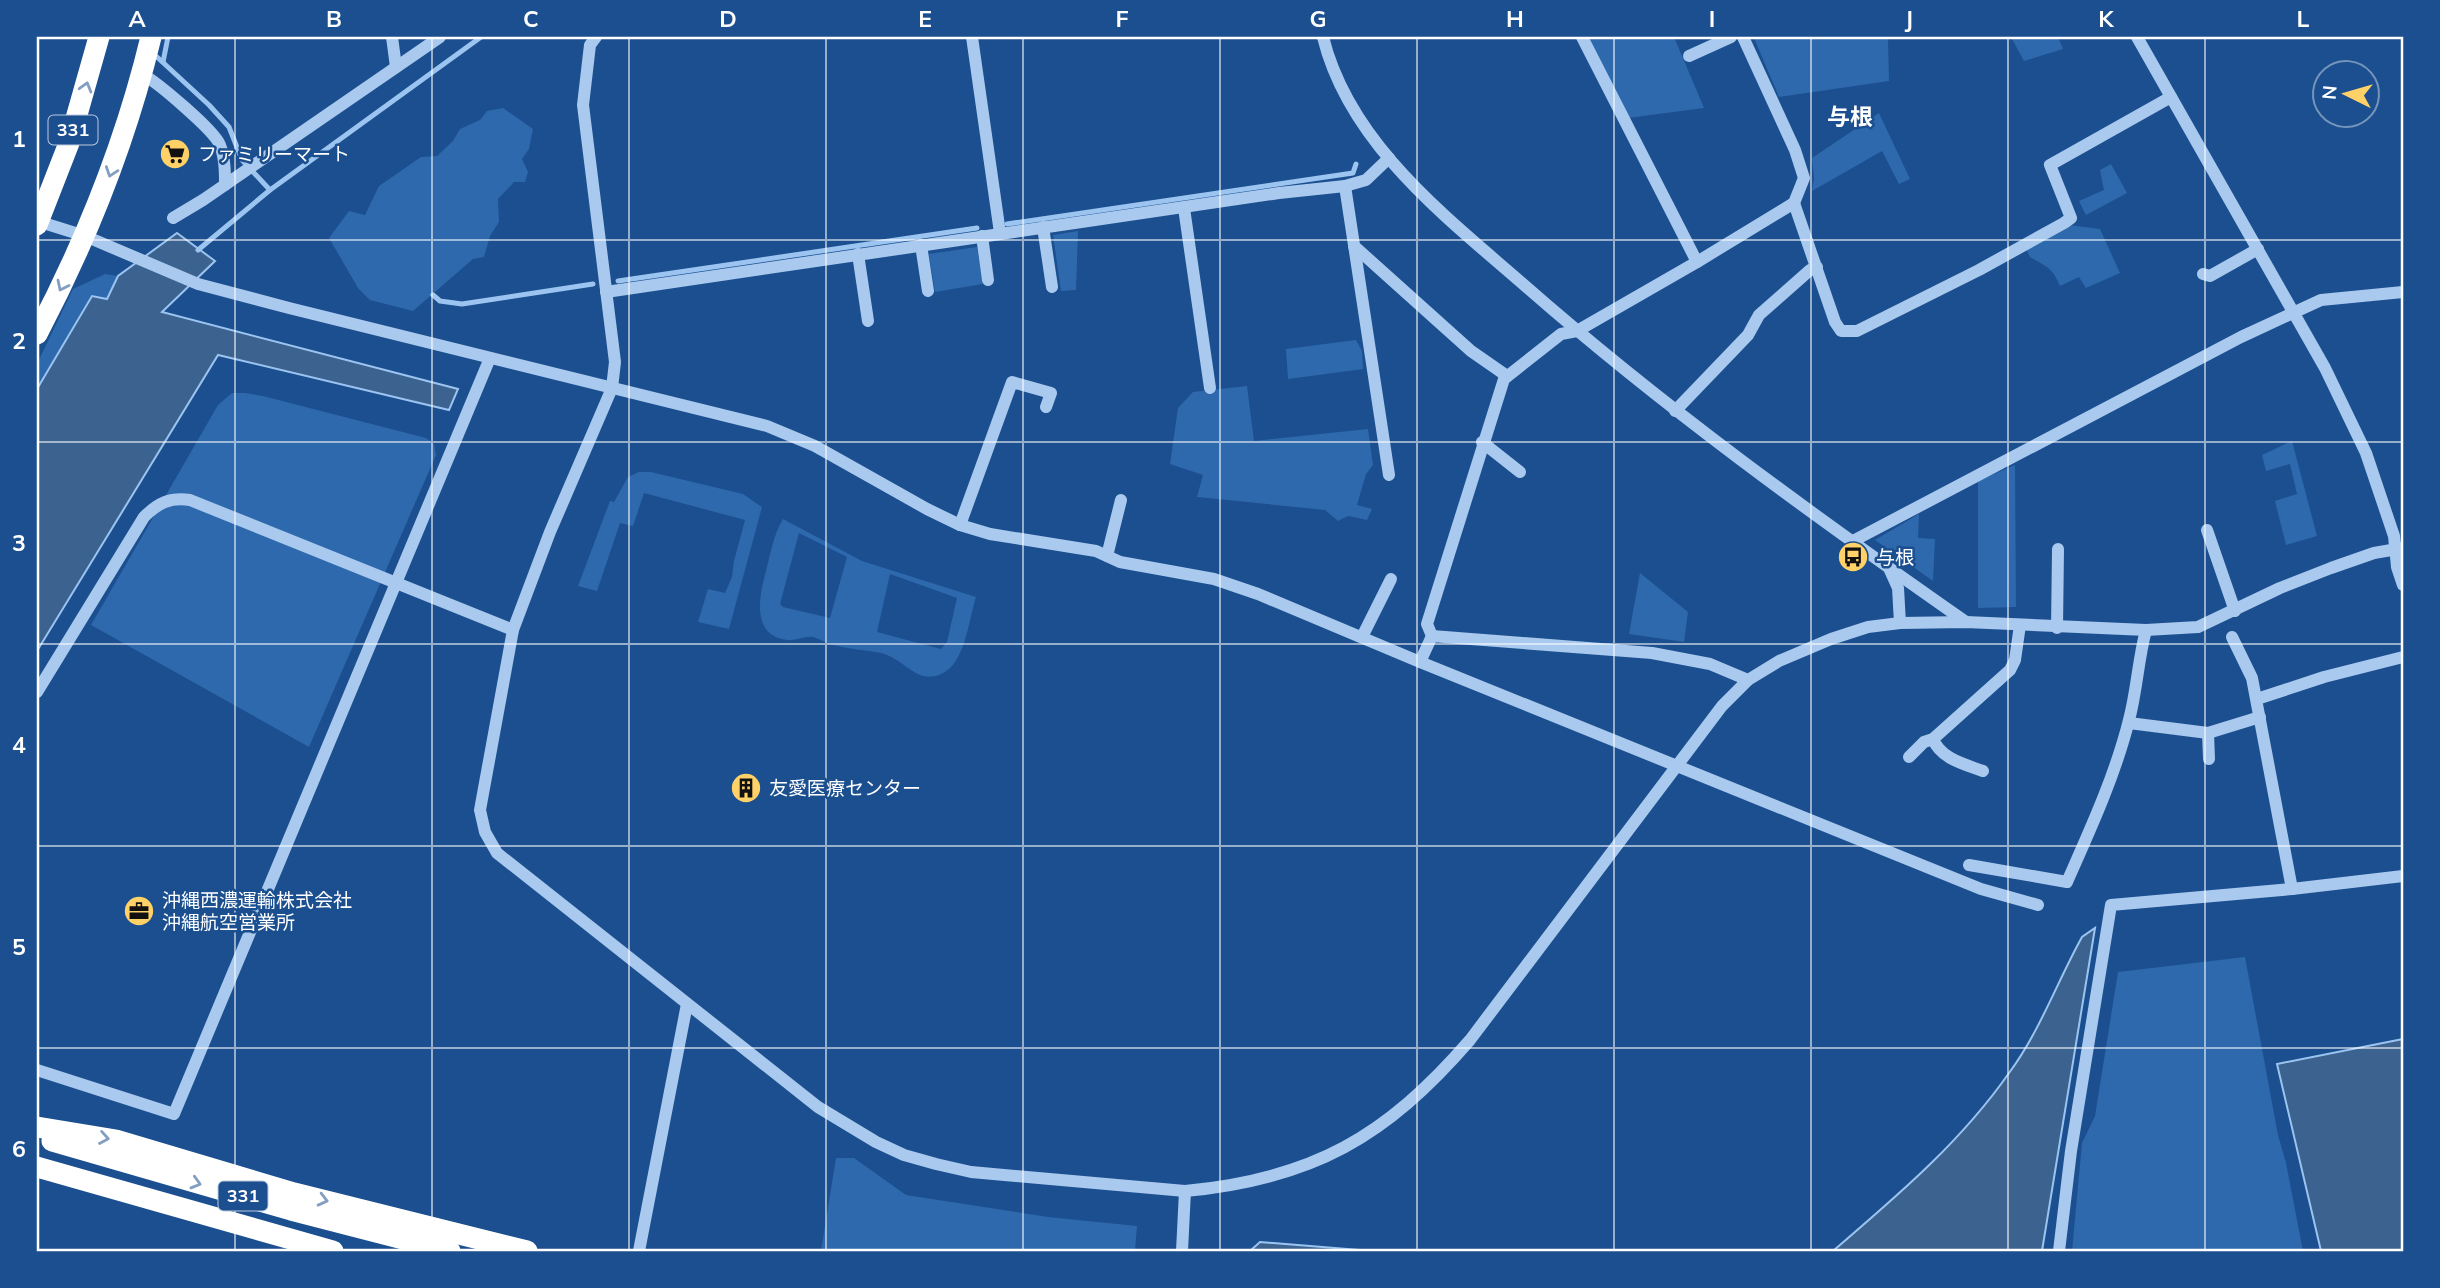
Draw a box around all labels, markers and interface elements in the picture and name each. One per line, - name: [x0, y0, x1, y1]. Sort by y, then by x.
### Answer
- text: A: [128, 4, 146, 33]
- text: B: [326, 4, 342, 33]
- text: C: [523, 4, 539, 33]
- text: D: [719, 4, 737, 33]
- text: E: [918, 4, 932, 33]
- text: F: [1115, 4, 1129, 33]
- text: G: [1309, 4, 1327, 33]
- text: H: [1506, 4, 1524, 33]
- text: I: [1709, 4, 1715, 33]
- text: J: [1905, 4, 1913, 33]
- text: K: [2098, 4, 2115, 33]
- text: L: [2297, 4, 2310, 33]
- north arrow: [2310, 60, 2380, 130]
- one-way arrow: [77, 82, 92, 94]
- text: N: [2316, 84, 2342, 101]
- district label: 与根: [1827, 102, 1873, 131]
- road number: 331: [48, 116, 98, 145]
- text: 1: [12, 124, 26, 153]
- supermarket icon: ファミリーマート: [158, 137, 192, 171]
- place label: ファミリーマート: [198, 142, 350, 166]
- one-way arrow: [105, 165, 119, 178]
- one-way arrow: [56, 279, 70, 291]
- text: 2: [12, 326, 26, 355]
- text: 3: [12, 528, 26, 557]
- bus stop icon: 与根: [1836, 540, 1870, 574]
- place label: 与根: [1876, 545, 1914, 569]
- text: 4: [12, 730, 26, 759]
- building icon: 友愛医療センター: [729, 771, 763, 805]
- place label: 友愛医療センター: [769, 776, 921, 800]
- place label: 沖縄西濃運輸株式会社 沖縄航空営業所: [162, 888, 352, 934]
- office icon: 沖縄西濃運輸株式会社 沖縄航空営業所: [122, 894, 156, 928]
- text: 5: [12, 932, 26, 961]
- one-way arrow: [98, 1130, 110, 1145]
- text: 6: [12, 1134, 26, 1163]
- one-way arrow: [190, 1175, 202, 1189]
- road number: 331: [218, 1182, 268, 1210]
- one-way arrow: [317, 1192, 329, 1206]

